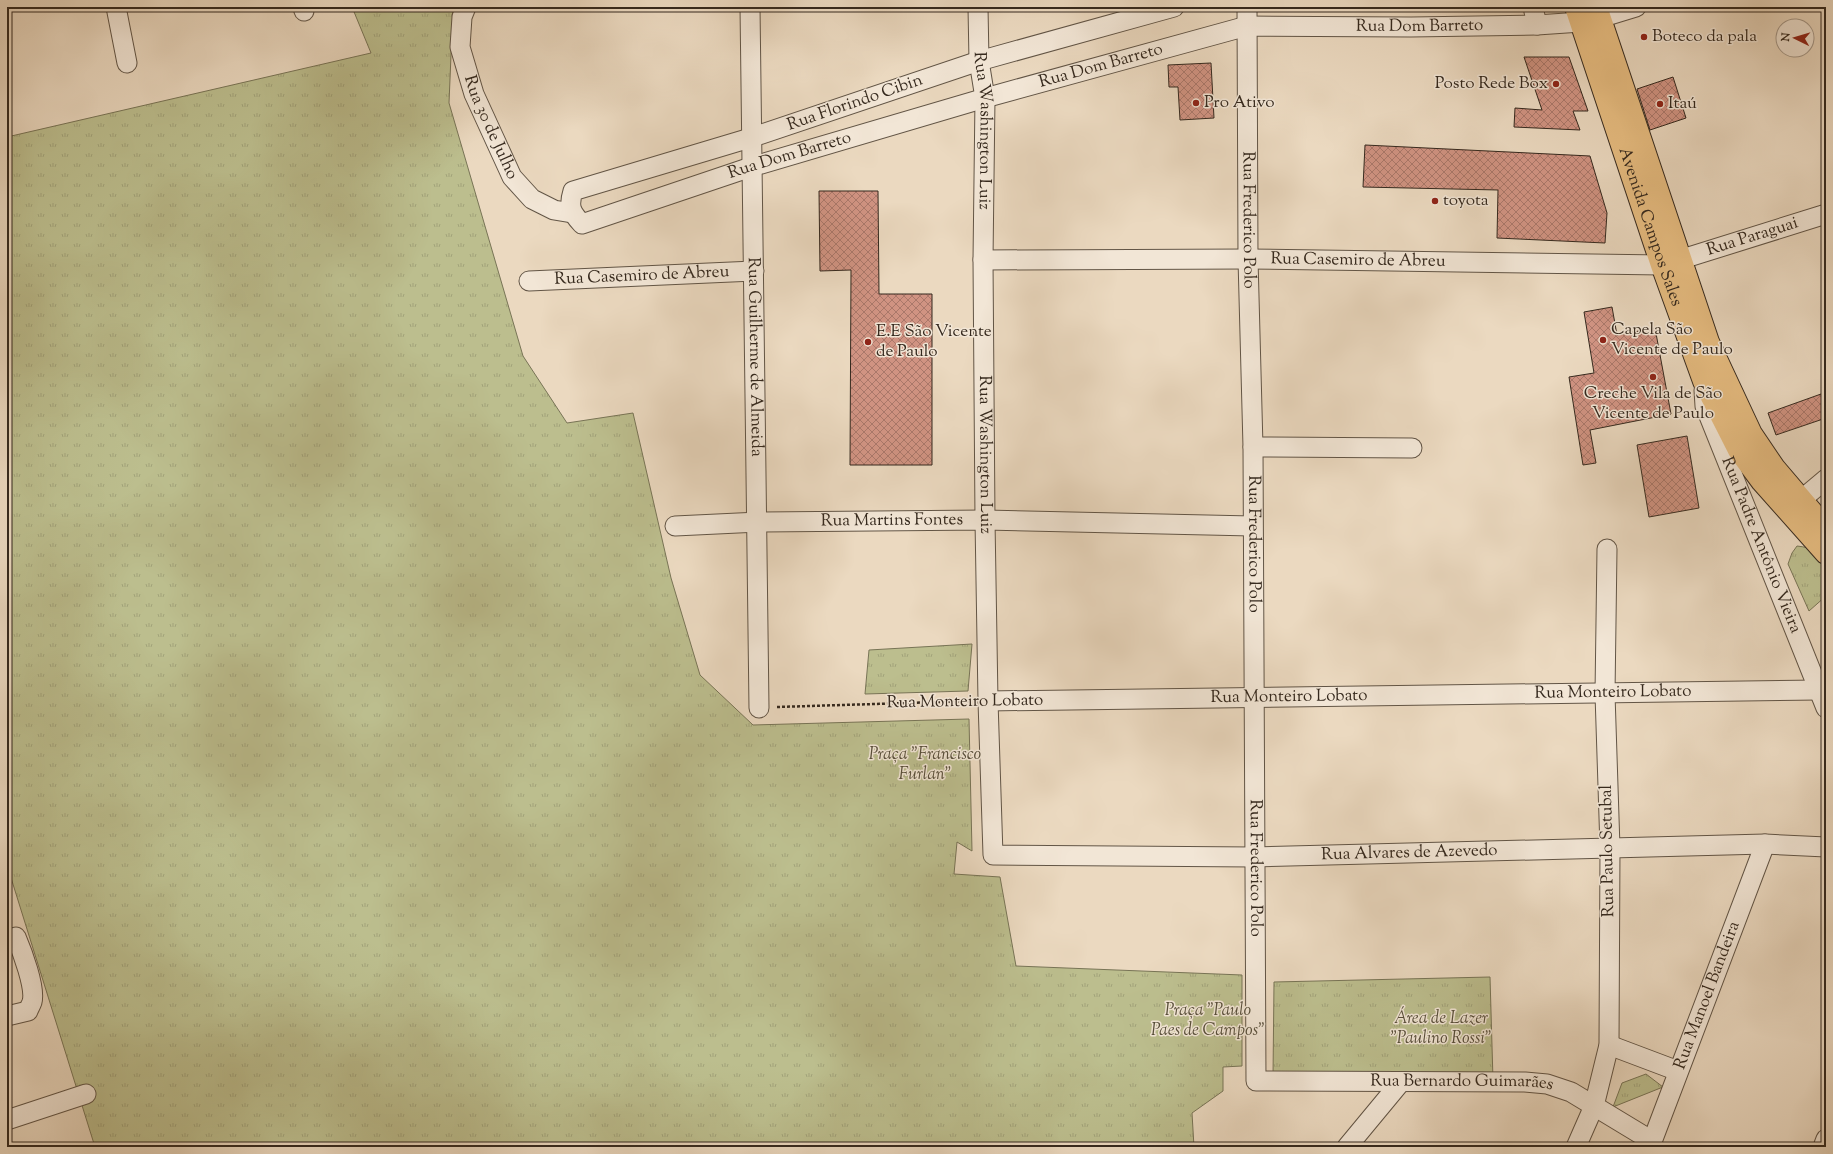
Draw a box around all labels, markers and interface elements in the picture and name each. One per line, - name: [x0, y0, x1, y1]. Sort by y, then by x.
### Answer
- street label: Rua Dom Barreto: [1356, 14, 1483, 39]
- north arrow: [1775, 18, 1815, 58]
- place label: Boteco da pala: [1652, 25, 1757, 49]
- marker: Boteco da pala: [1639, 32, 1649, 42]
- text: N: [1778, 32, 1794, 43]
- street label: Rua Dom Barreto: [1036, 38, 1166, 95]
- street label: Rua Washington Luiz: [967, 51, 998, 210]
- street label: Rua Florindo Cibin: [784, 69, 926, 137]
- place label: Posto Rede Box: [1435, 72, 1548, 96]
- street label: Rua 30 de Julho: [457, 73, 524, 184]
- marker: Posto Rede Box: [1551, 79, 1561, 89]
- place label: Pro Ativo: [1204, 91, 1275, 115]
- place label: Itaú: [1668, 92, 1697, 116]
- marker: Pro Ativo: [1191, 98, 1201, 108]
- marker: Itaú: [1655, 99, 1665, 109]
- street label: Rua Dom Barreto: [725, 126, 854, 186]
- street label: Avenida Campos Sales: [1612, 144, 1688, 310]
- street label: Rua Frederico Polo: [1236, 151, 1261, 289]
- place label: toyota: [1443, 189, 1489, 213]
- marker: toyota: [1430, 196, 1440, 206]
- street label: Rua Paraguai: [1704, 211, 1801, 263]
- street label: Rua Casemiro de Abreu: [1270, 247, 1446, 274]
- street label: Rua Guilherme de Almeida: [741, 257, 768, 457]
- street label: Rua Casemiro de Abreu: [554, 260, 730, 292]
- place label: Capela São Vicente de Paulo: [1611, 318, 1733, 362]
- place label: E.E São Vicente de Paulo: [876, 320, 992, 364]
- marker: Capela São Vicente de Paulo: [1598, 335, 1608, 345]
- marker: E.E São Vicente de Paulo: [863, 337, 873, 347]
- marker: Creche Vila de São Vicente de Paulo: [1648, 372, 1658, 382]
- street label: Rua Washington Luiz: [972, 375, 997, 534]
- place label: Creche Vila de São Vicente de Paulo: [1584, 382, 1722, 426]
- street label: Rua Padre Antônio Vieira: [1715, 453, 1807, 637]
- street label: Rua Frederico Polo: [1241, 475, 1266, 613]
- street label: Rua Martins Fontes: [821, 508, 964, 533]
- street label: Rua Monteiro Lobato: [1534, 680, 1692, 706]
- street label: Rua Monteiro Lobato: [1210, 684, 1368, 710]
- street label: Rua Monteiro Lobato: [886, 689, 1044, 715]
- park label: Praça "Francisco Furlan": [869, 743, 982, 787]
- street label: Rua Paulo Setubal: [1595, 784, 1621, 917]
- street label: Rua Frederico Polo: [1243, 799, 1267, 937]
- street label: Rua Alvares de Azevedo: [1321, 839, 1498, 867]
- street label: Rua Manoel Bandeira: [1668, 918, 1747, 1073]
- park label: Praça "Paulo Paes de Campos": [1151, 999, 1265, 1043]
- park label: Área de Lazer "Paulino Rossi": [1390, 1006, 1492, 1051]
- street label: Rua Bernardo Guimarães: [1370, 1069, 1557, 1098]

